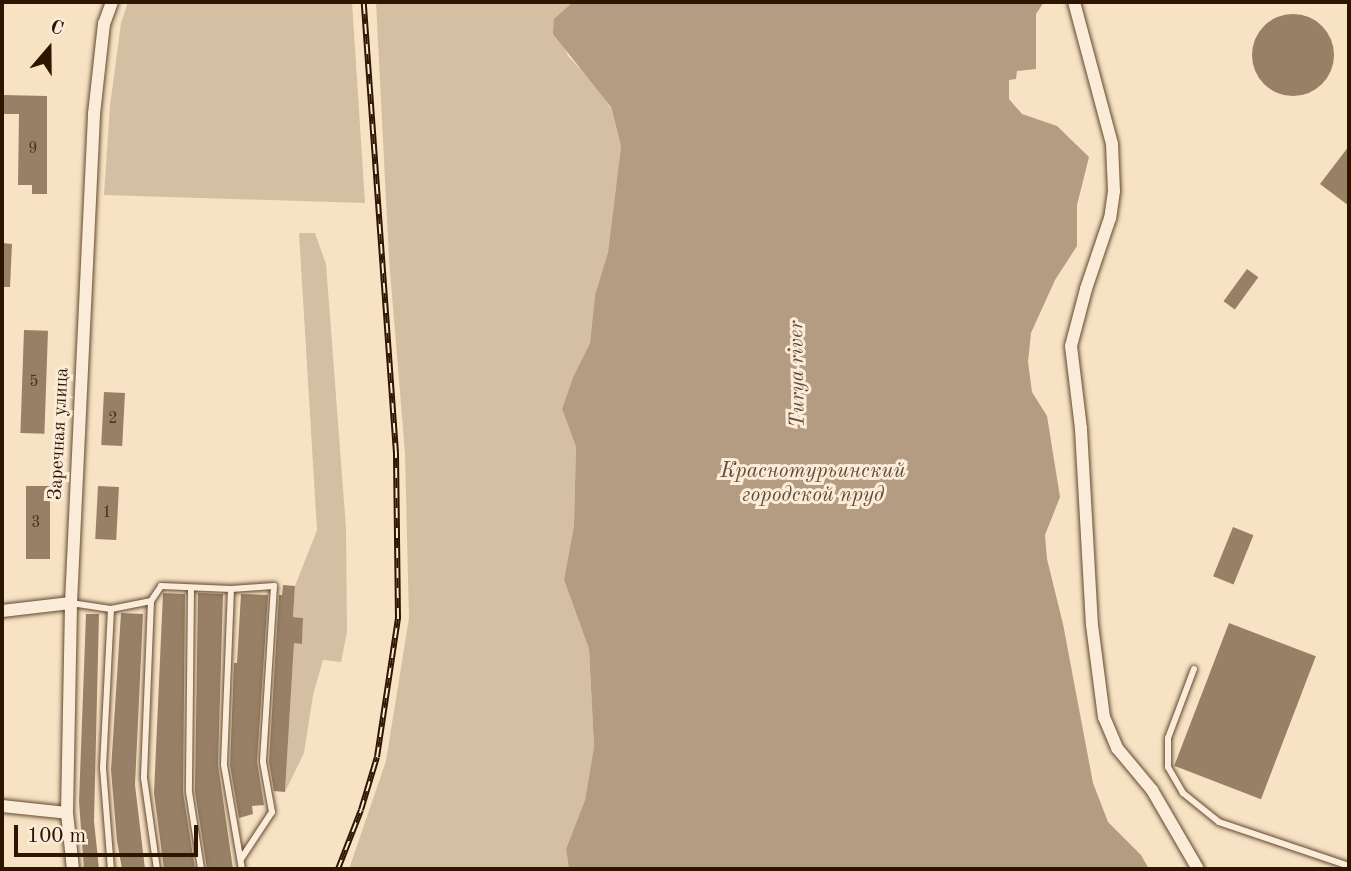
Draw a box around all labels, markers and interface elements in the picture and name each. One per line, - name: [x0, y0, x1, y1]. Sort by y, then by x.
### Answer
- north arrow: [14, 14, 84, 84]
- text: С: [47, 18, 65, 40]
- house number: 9: [28, 139, 38, 159]
- water label: Turya river: [784, 320, 812, 428]
- street label: Заречная улица: [45, 367, 75, 501]
- house number: 5: [29, 372, 39, 392]
- house number: 2: [108, 409, 118, 429]
- water label: Краснотурьинский городской пруд: [721, 459, 905, 509]
- house number: 1: [102, 503, 112, 523]
- house number: 3: [31, 513, 41, 533]
- scale bar: [18, 812, 201, 856]
- text: 100 m: [27, 826, 86, 847]

